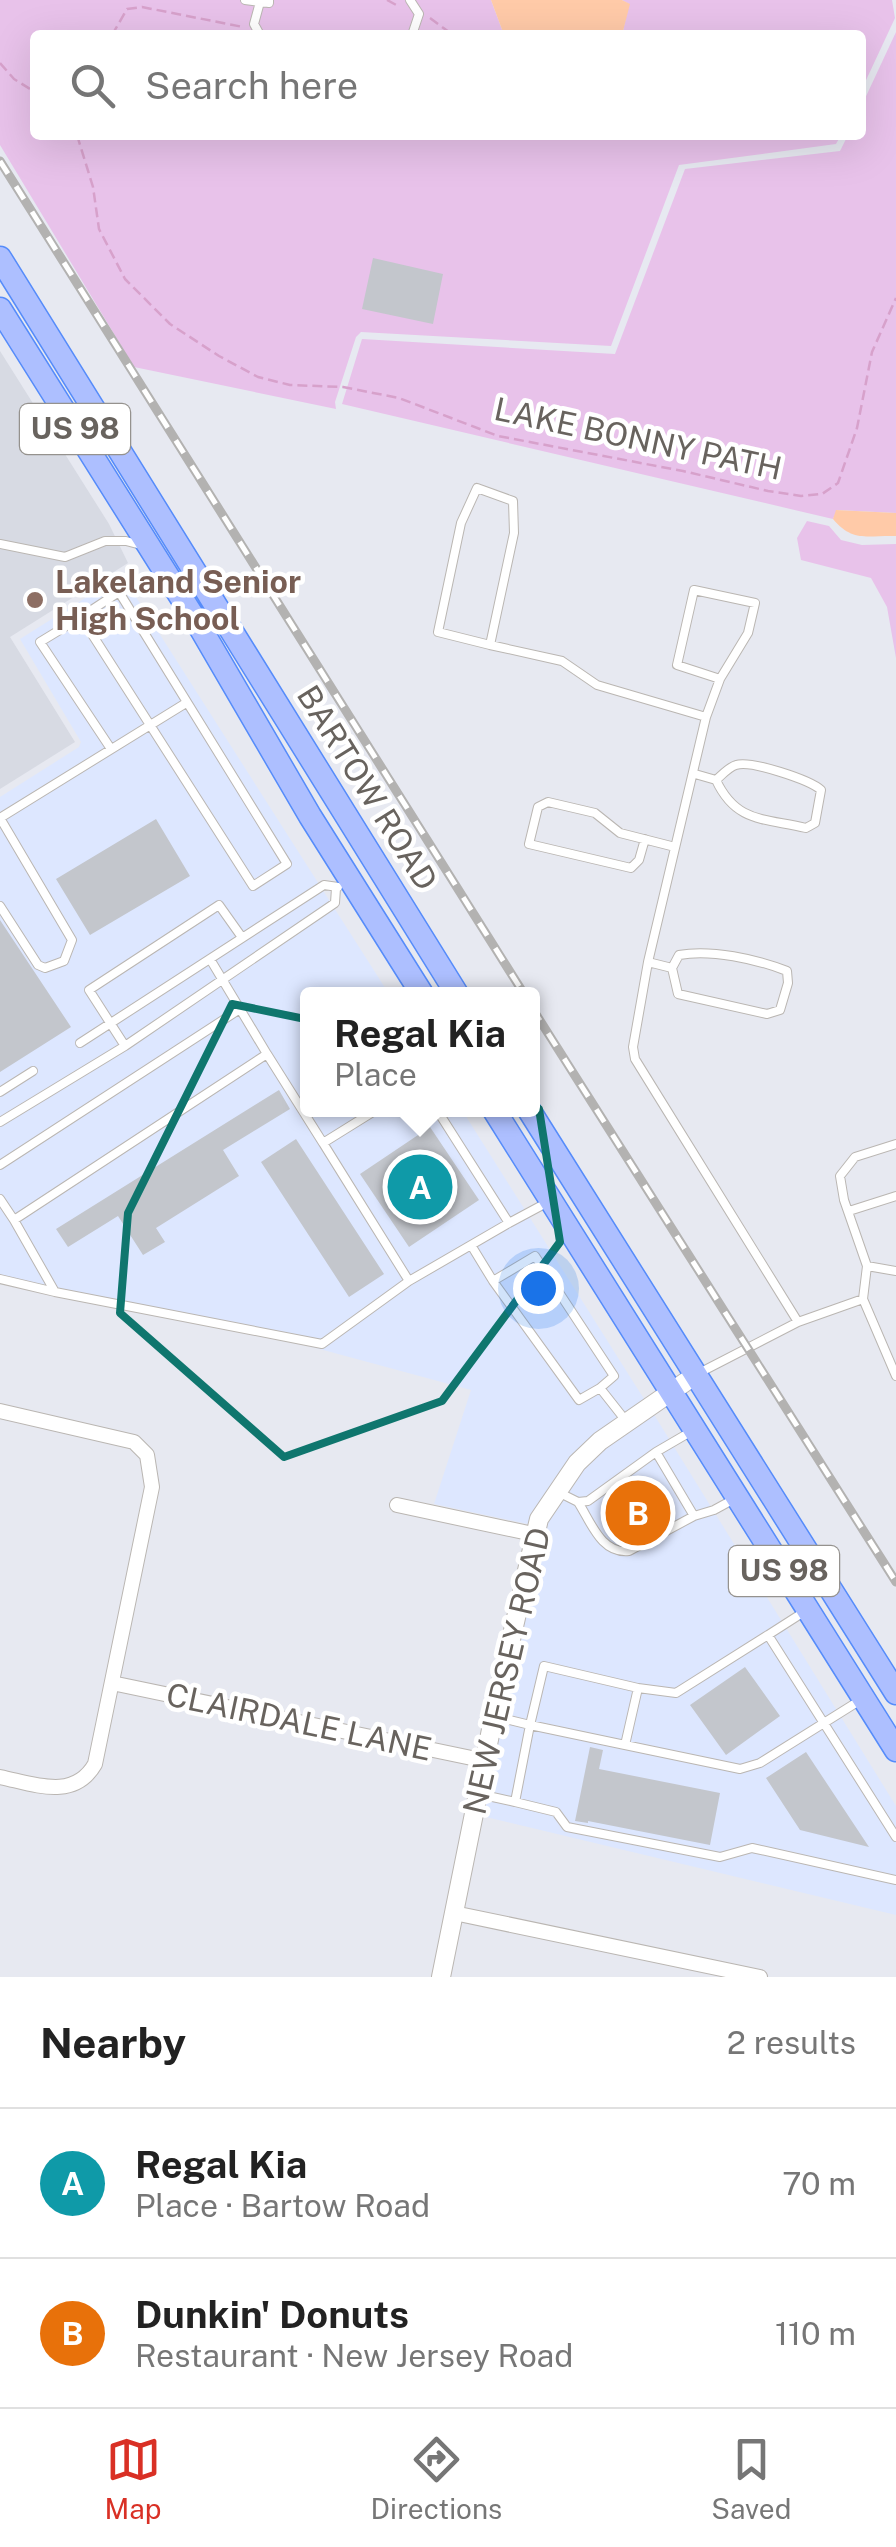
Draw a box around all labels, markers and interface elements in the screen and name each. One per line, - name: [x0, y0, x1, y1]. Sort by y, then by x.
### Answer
- search box: [30, 30, 866, 140]
- icon: search: [65, 58, 120, 113]
- text: Search here: [145, 63, 358, 108]
- street label: LAKE BONNY PATH: [491, 390, 785, 487]
- road number: US 98: [20, 404, 130, 454]
- place label: Lakeland Senior High School: [55, 563, 301, 637]
- marker: Lakeland Senior High School: [24, 589, 46, 611]
- street label: BARTOW ROAD: [290, 679, 445, 897]
- popup: [300, 987, 540, 1117]
- text: Regal Kia: [334, 1011, 506, 1056]
- text: Place: [334, 1056, 417, 1093]
- pin: A: [388, 1150, 452, 1224]
- your location: [513, 1263, 564, 1314]
- pin: B: [606, 1476, 670, 1550]
- street label: NEW JERSEY ROAD: [456, 1524, 558, 1818]
- road number: US 98: [729, 1546, 839, 1596]
- street label: CLAIRDALE LANE: [163, 1675, 435, 1768]
- text: Nearby: [40, 2018, 186, 2067]
- text: 2 results: [727, 2024, 856, 2061]
- text: Regal Kia: [135, 2142, 307, 2187]
- text: A: [61, 2165, 84, 2202]
- text: 70 m: [782, 2165, 856, 2202]
- text: Place · Bartow Road: [135, 2187, 430, 2224]
- text: Dunkin' Donuts: [135, 2292, 409, 2337]
- text: B: [62, 2315, 83, 2352]
- text: 110 m: [775, 2315, 856, 2352]
- text: Restaurant · New Jersey Road: [135, 2337, 573, 2374]
- tab: Map: [105, 2432, 161, 2525]
- tab: Directions: [371, 2432, 502, 2525]
- tab: Saved: [711, 2432, 791, 2525]

